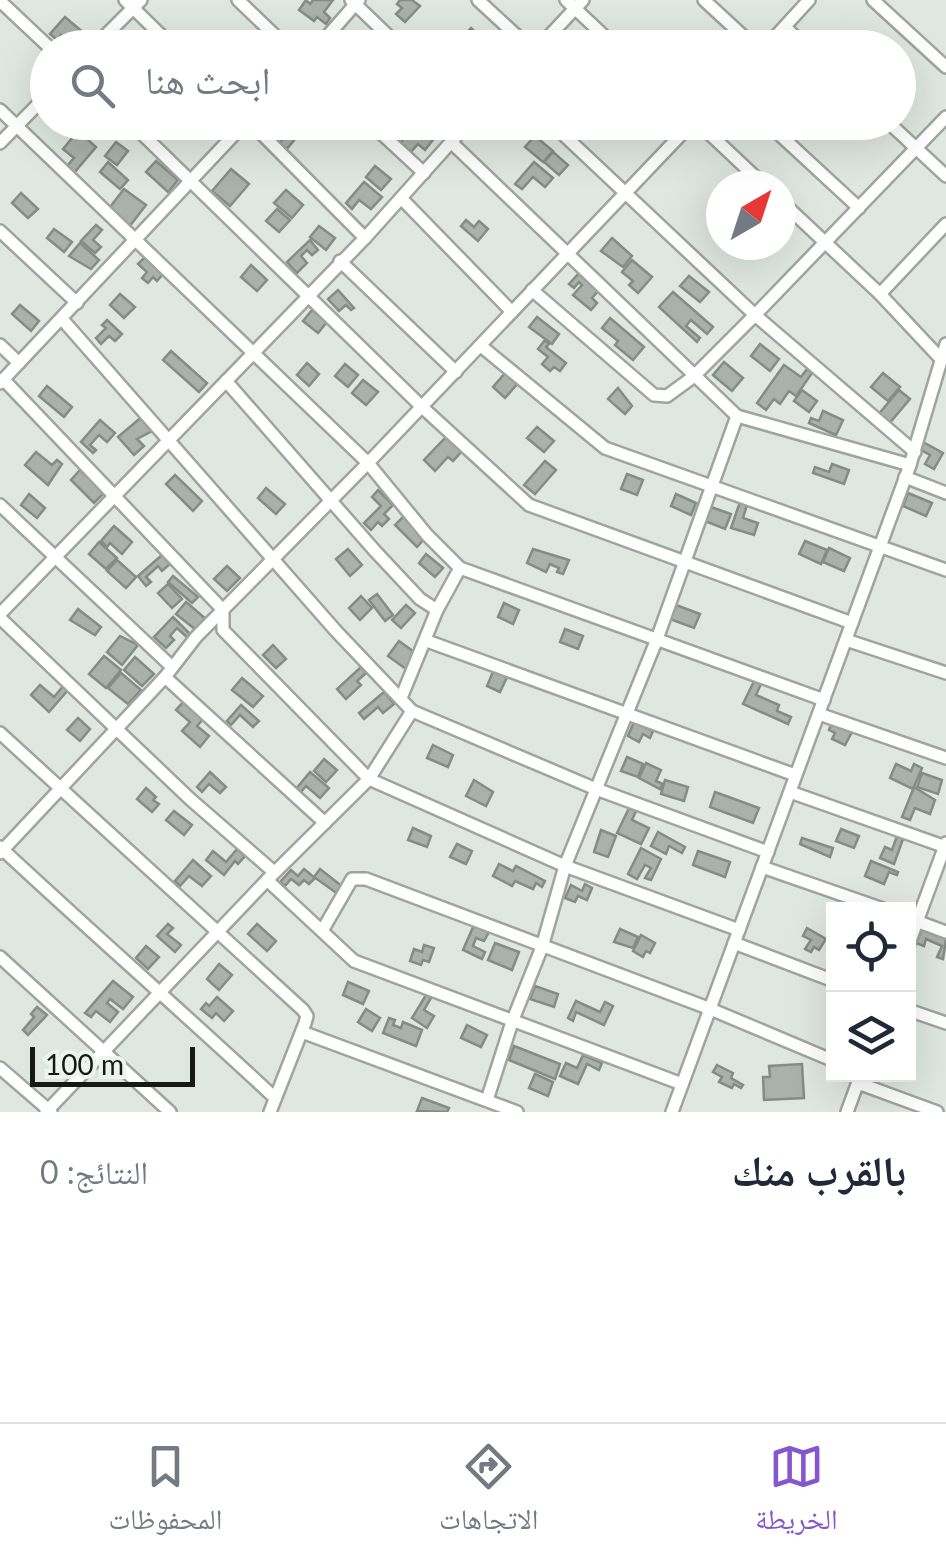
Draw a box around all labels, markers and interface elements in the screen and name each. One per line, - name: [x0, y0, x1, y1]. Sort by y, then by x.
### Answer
- search box: [30, 30, 916, 140]
- text: ابحث هنا: [145, 56, 271, 102]
- icon: search: [65, 58, 120, 113]
- north arrow: [706, 170, 796, 260]
- map controls: [826, 902, 916, 1082]
- button: locate: [826, 902, 916, 992]
- button: layers: [826, 992, 916, 1082]
- scale bar: [30, 1042, 195, 1086]
- text: 100 m: [45, 1047, 124, 1081]
- text: بالقرب منك: [732, 1145, 906, 1195]
- text: النتائج: 0: [40, 1152, 148, 1191]
- tab: المحفوظات: [108, 1439, 222, 1547]
- tab: الاتجاهات: [439, 1439, 538, 1547]
- tab: الخريطة: [755, 1439, 838, 1547]

